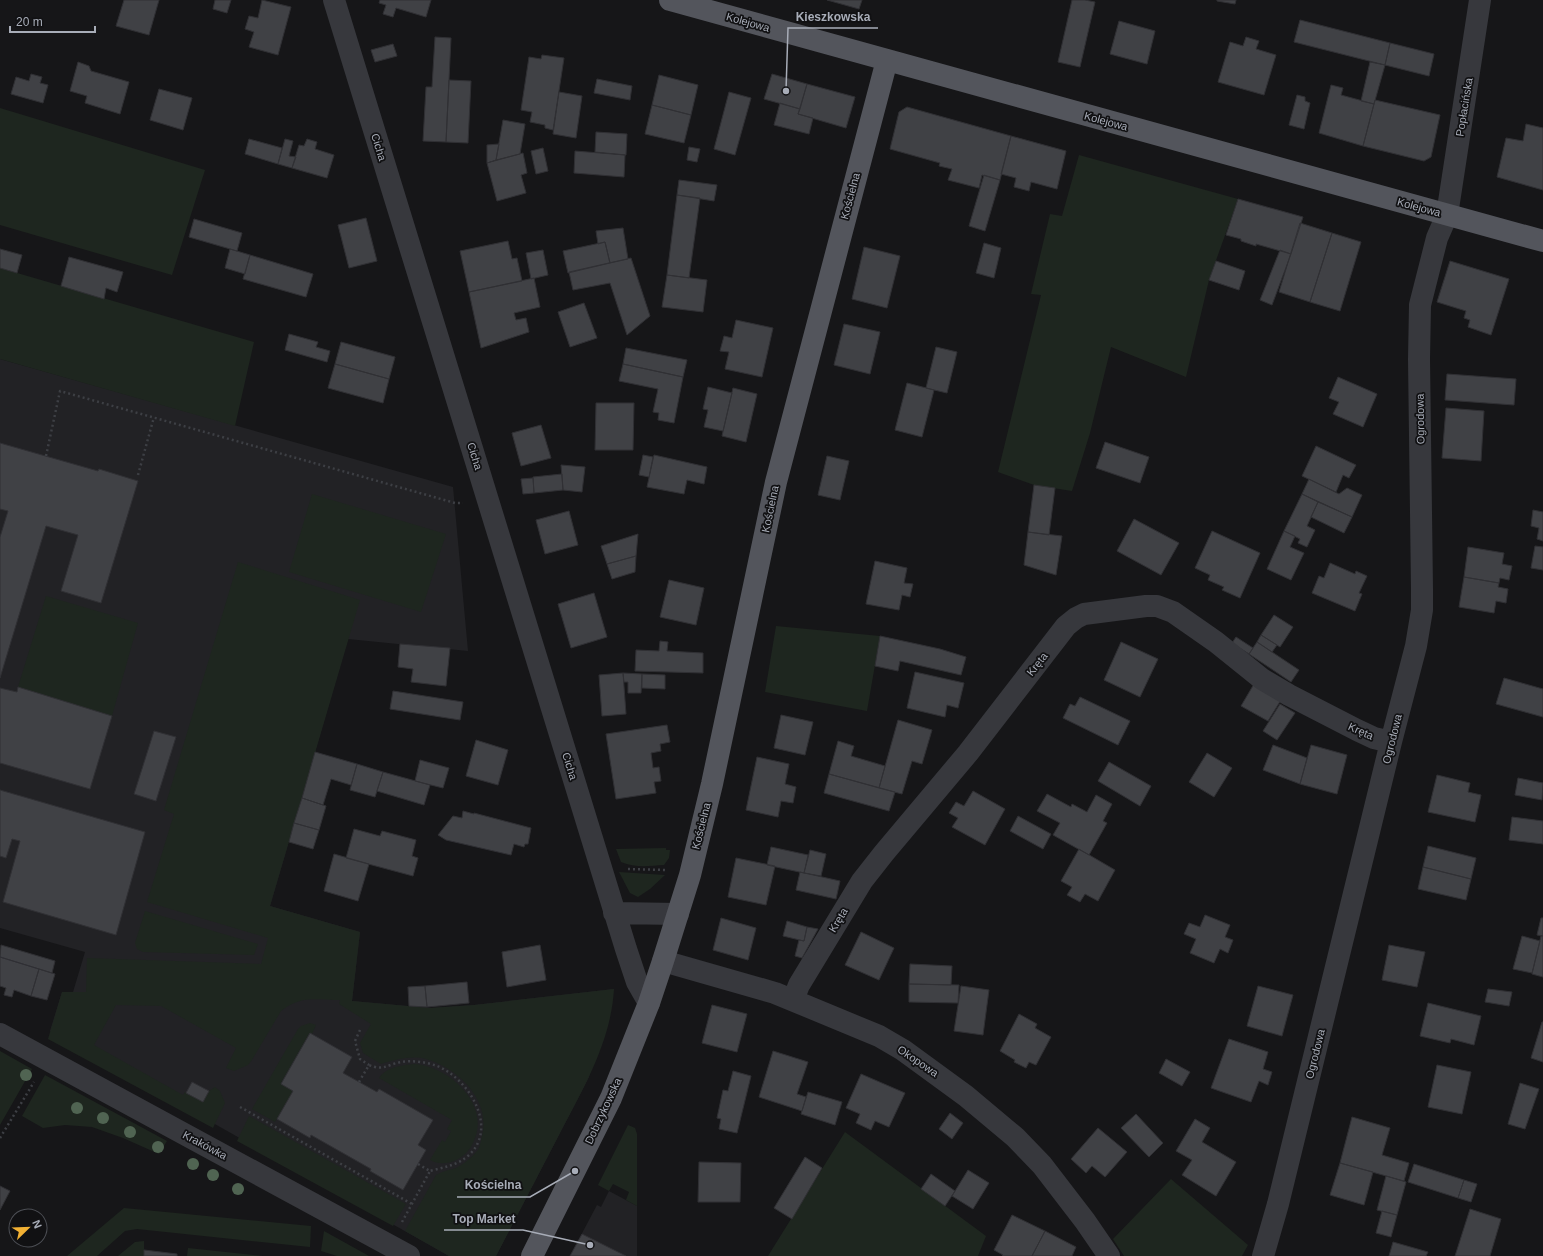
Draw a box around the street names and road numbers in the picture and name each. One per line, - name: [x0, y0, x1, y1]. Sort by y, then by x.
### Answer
- street label: Kolejowa: [725, 10, 772, 34]
- street label: Popłacińska: [1453, 76, 1475, 137]
- street label: Kolejowa: [1083, 109, 1130, 133]
- street label: Cicha: [369, 132, 389, 163]
- street label: Kościelna: [838, 171, 862, 221]
- street label: Kolejowa: [1396, 195, 1443, 219]
- street label: Ogrodowa: [1414, 393, 1426, 444]
- street label: Cicha: [465, 441, 485, 472]
- street label: Kościelna: [759, 484, 781, 534]
- street label: Kręta: [1024, 649, 1050, 678]
- street label: Ogrodowa: [1380, 712, 1404, 765]
- street label: Kręta: [1347, 720, 1376, 742]
- street label: Cicha: [560, 751, 580, 782]
- street label: Kościelna: [689, 801, 713, 851]
- street label: Kręta: [826, 905, 850, 934]
- street label: Ogrodowa: [1303, 1027, 1327, 1080]
- street label: Okopowa: [895, 1043, 941, 1079]
- street label: Dobrzykowska: [582, 1075, 624, 1146]
- street label: Krakówka: [181, 1128, 230, 1162]

